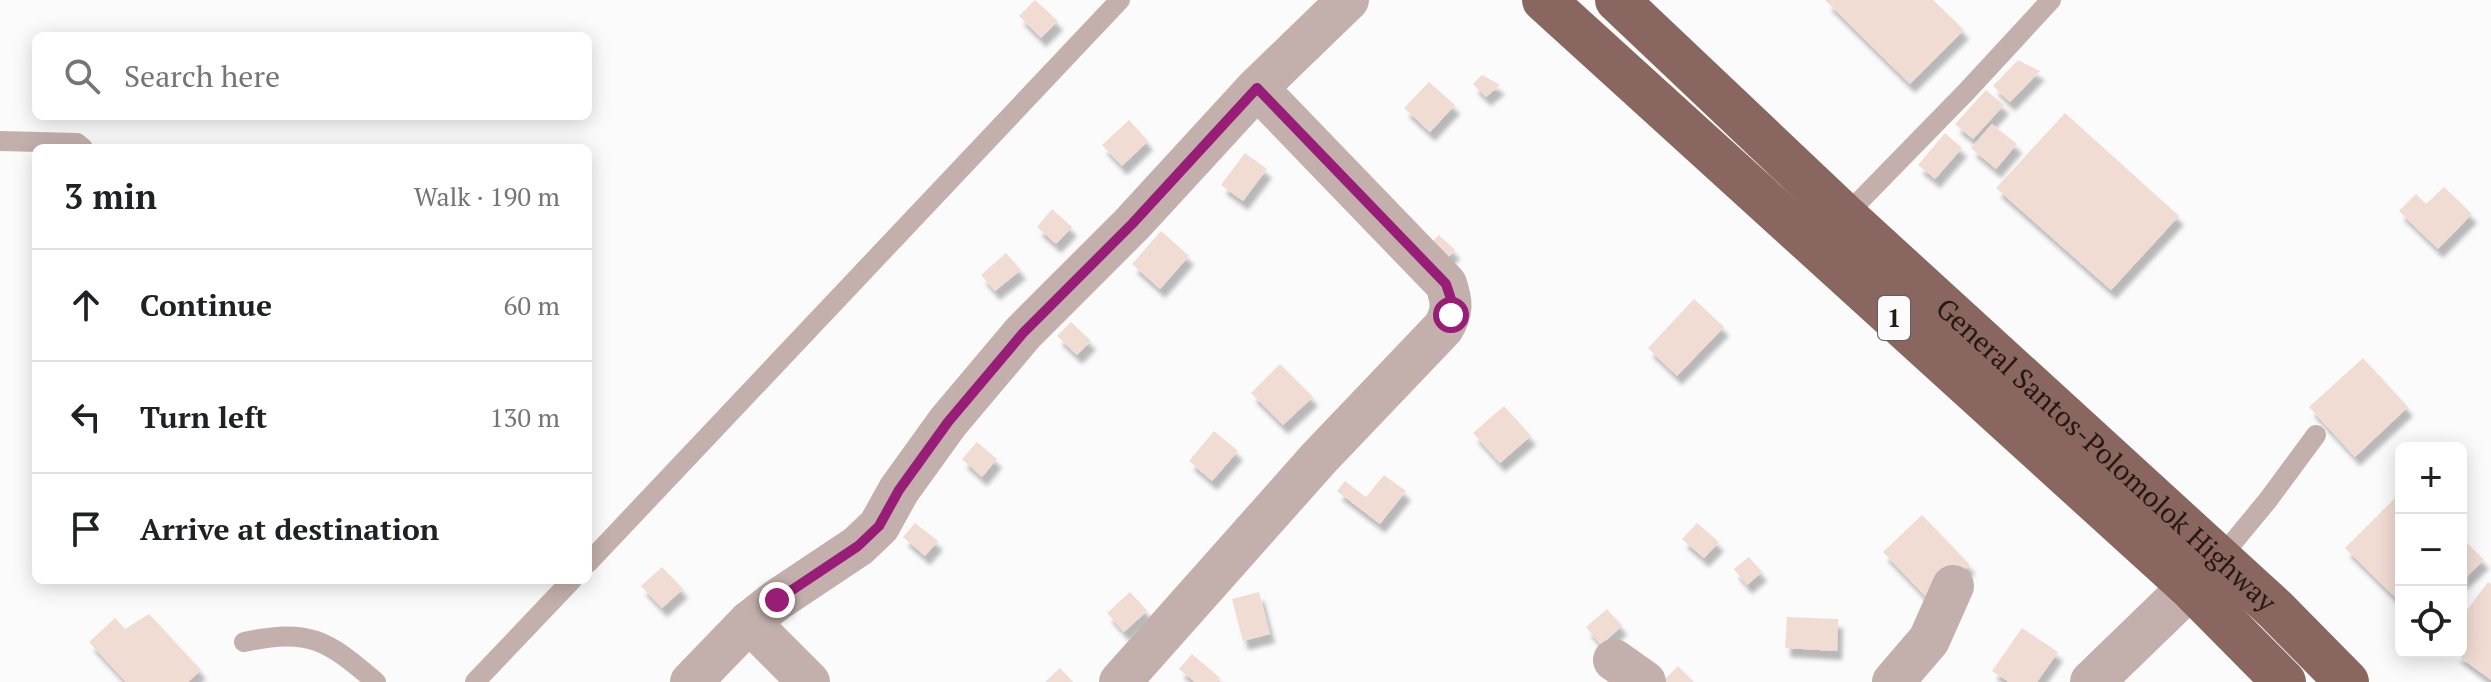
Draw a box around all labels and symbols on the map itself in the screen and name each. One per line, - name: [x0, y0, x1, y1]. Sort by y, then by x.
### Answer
- street label: General Santos-Polomolok Highway: [1928, 289, 2285, 620]
- road number: 1: [1878, 296, 1910, 340]
- route start: [1433, 297, 1469, 333]
- route end: [759, 582, 795, 618]

